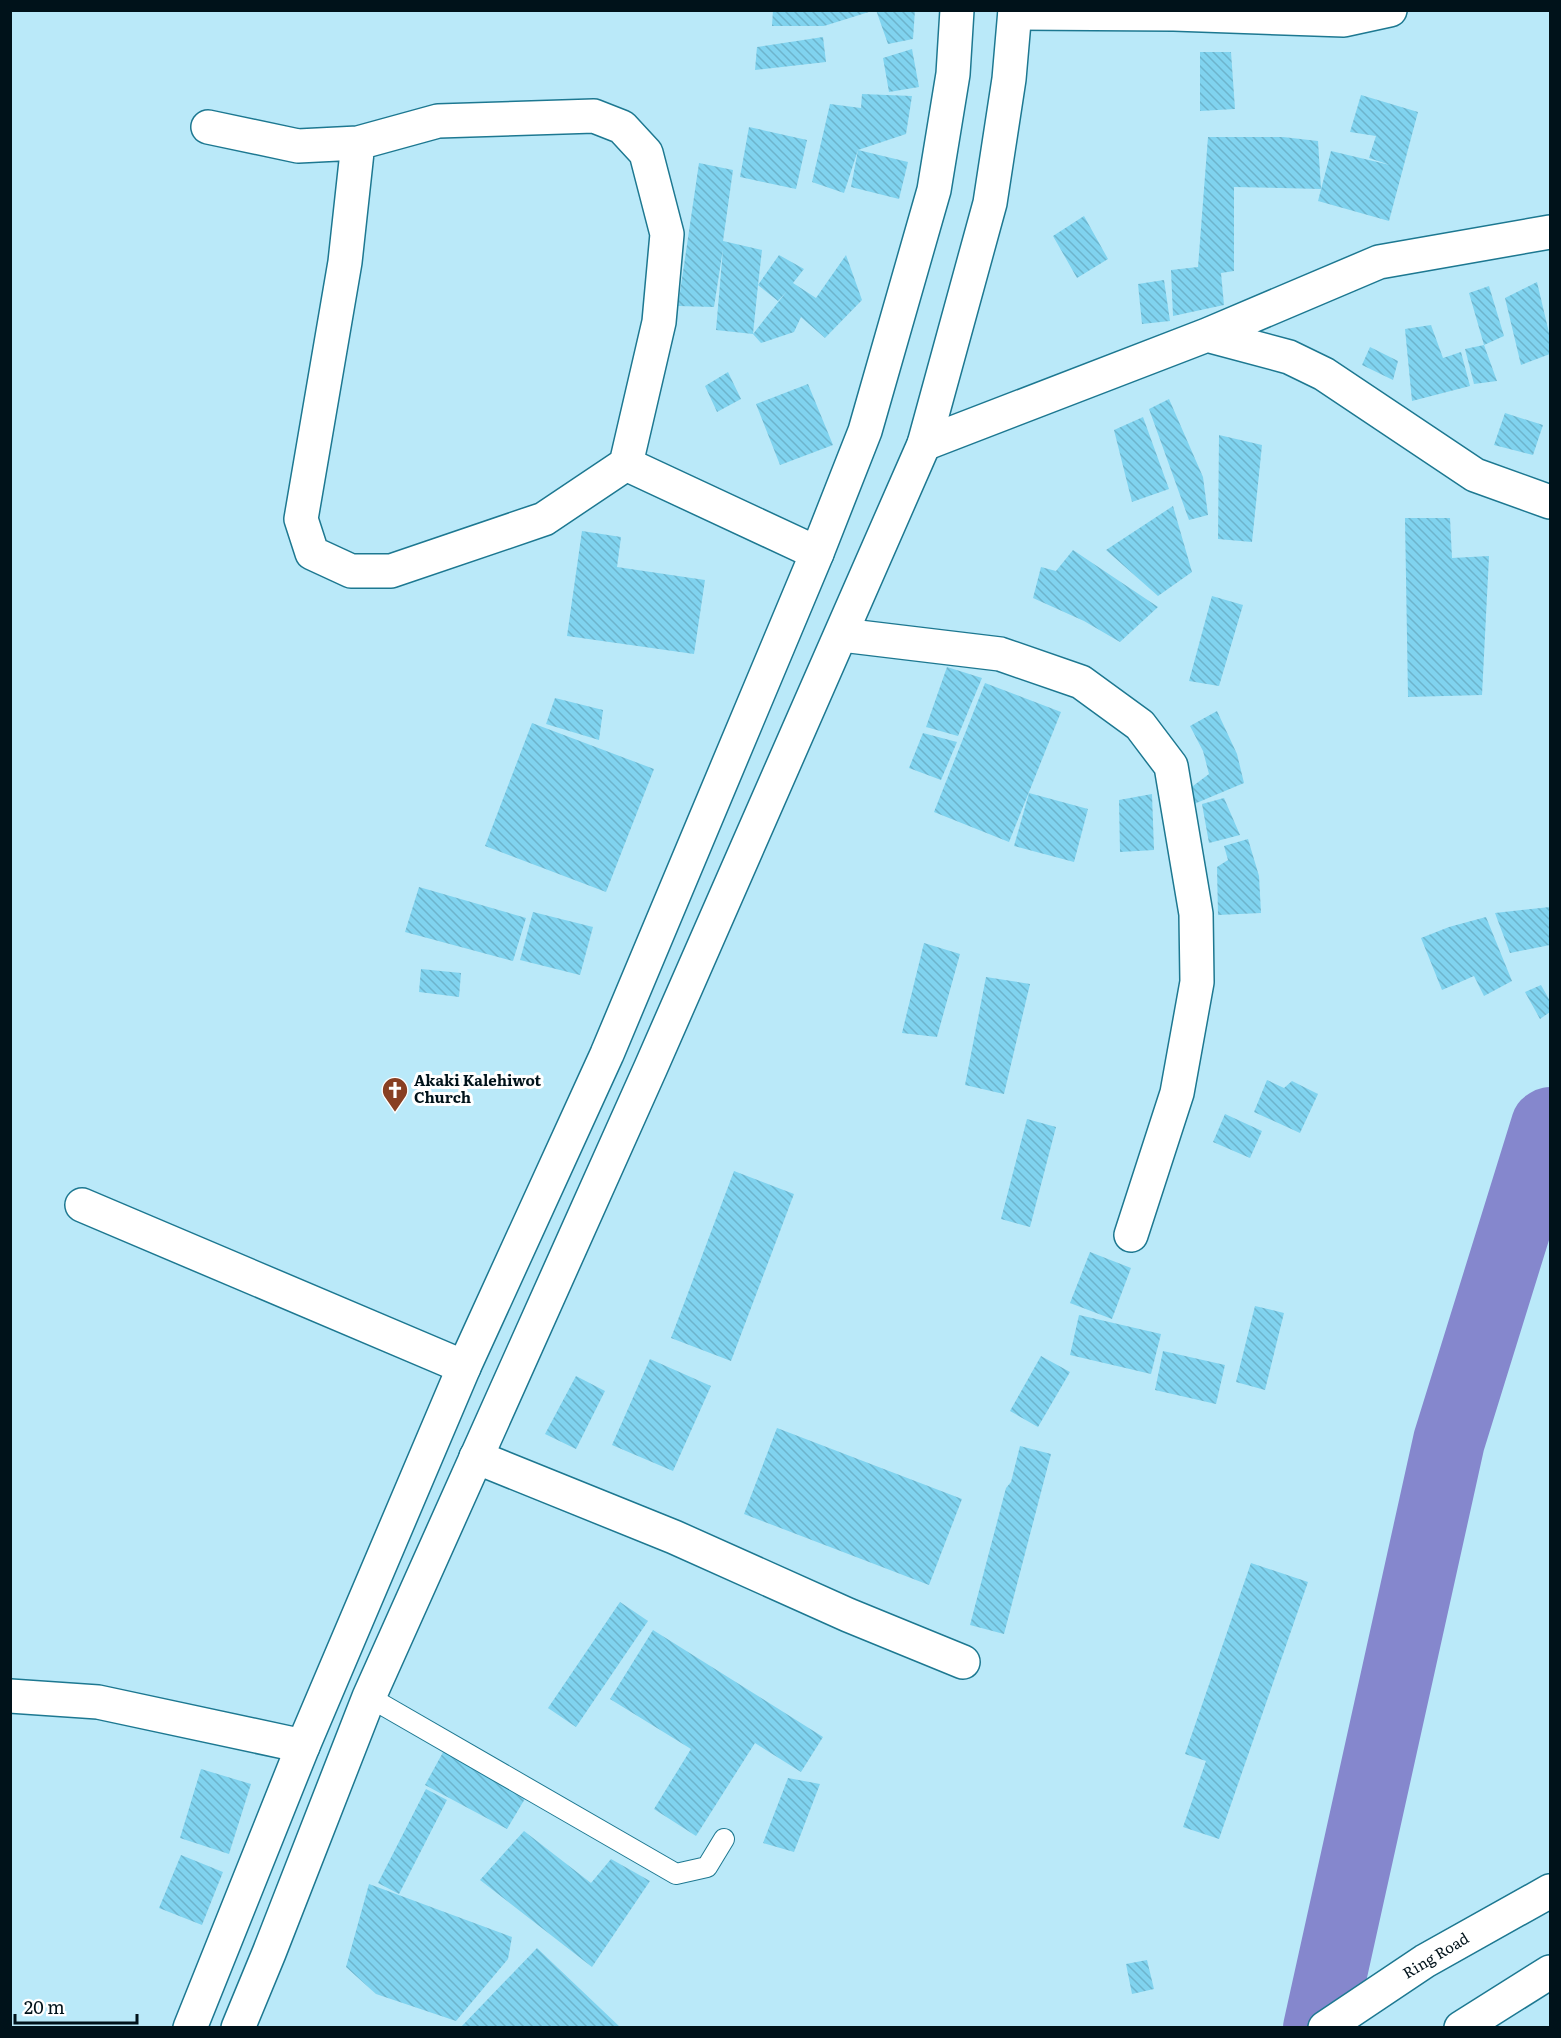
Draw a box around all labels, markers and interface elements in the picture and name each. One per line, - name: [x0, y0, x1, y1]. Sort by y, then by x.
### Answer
- place label: Akaki Kalehiwot Church: [414, 1068, 542, 1108]
- church icon: Akaki Kalehiwot Church: [380, 1075, 410, 1113]
- street label: Ring Road: [1398, 1926, 1473, 1984]
- scale bar: [15, 1987, 136, 2025]
- text: 20 m: [24, 1993, 65, 2020]

